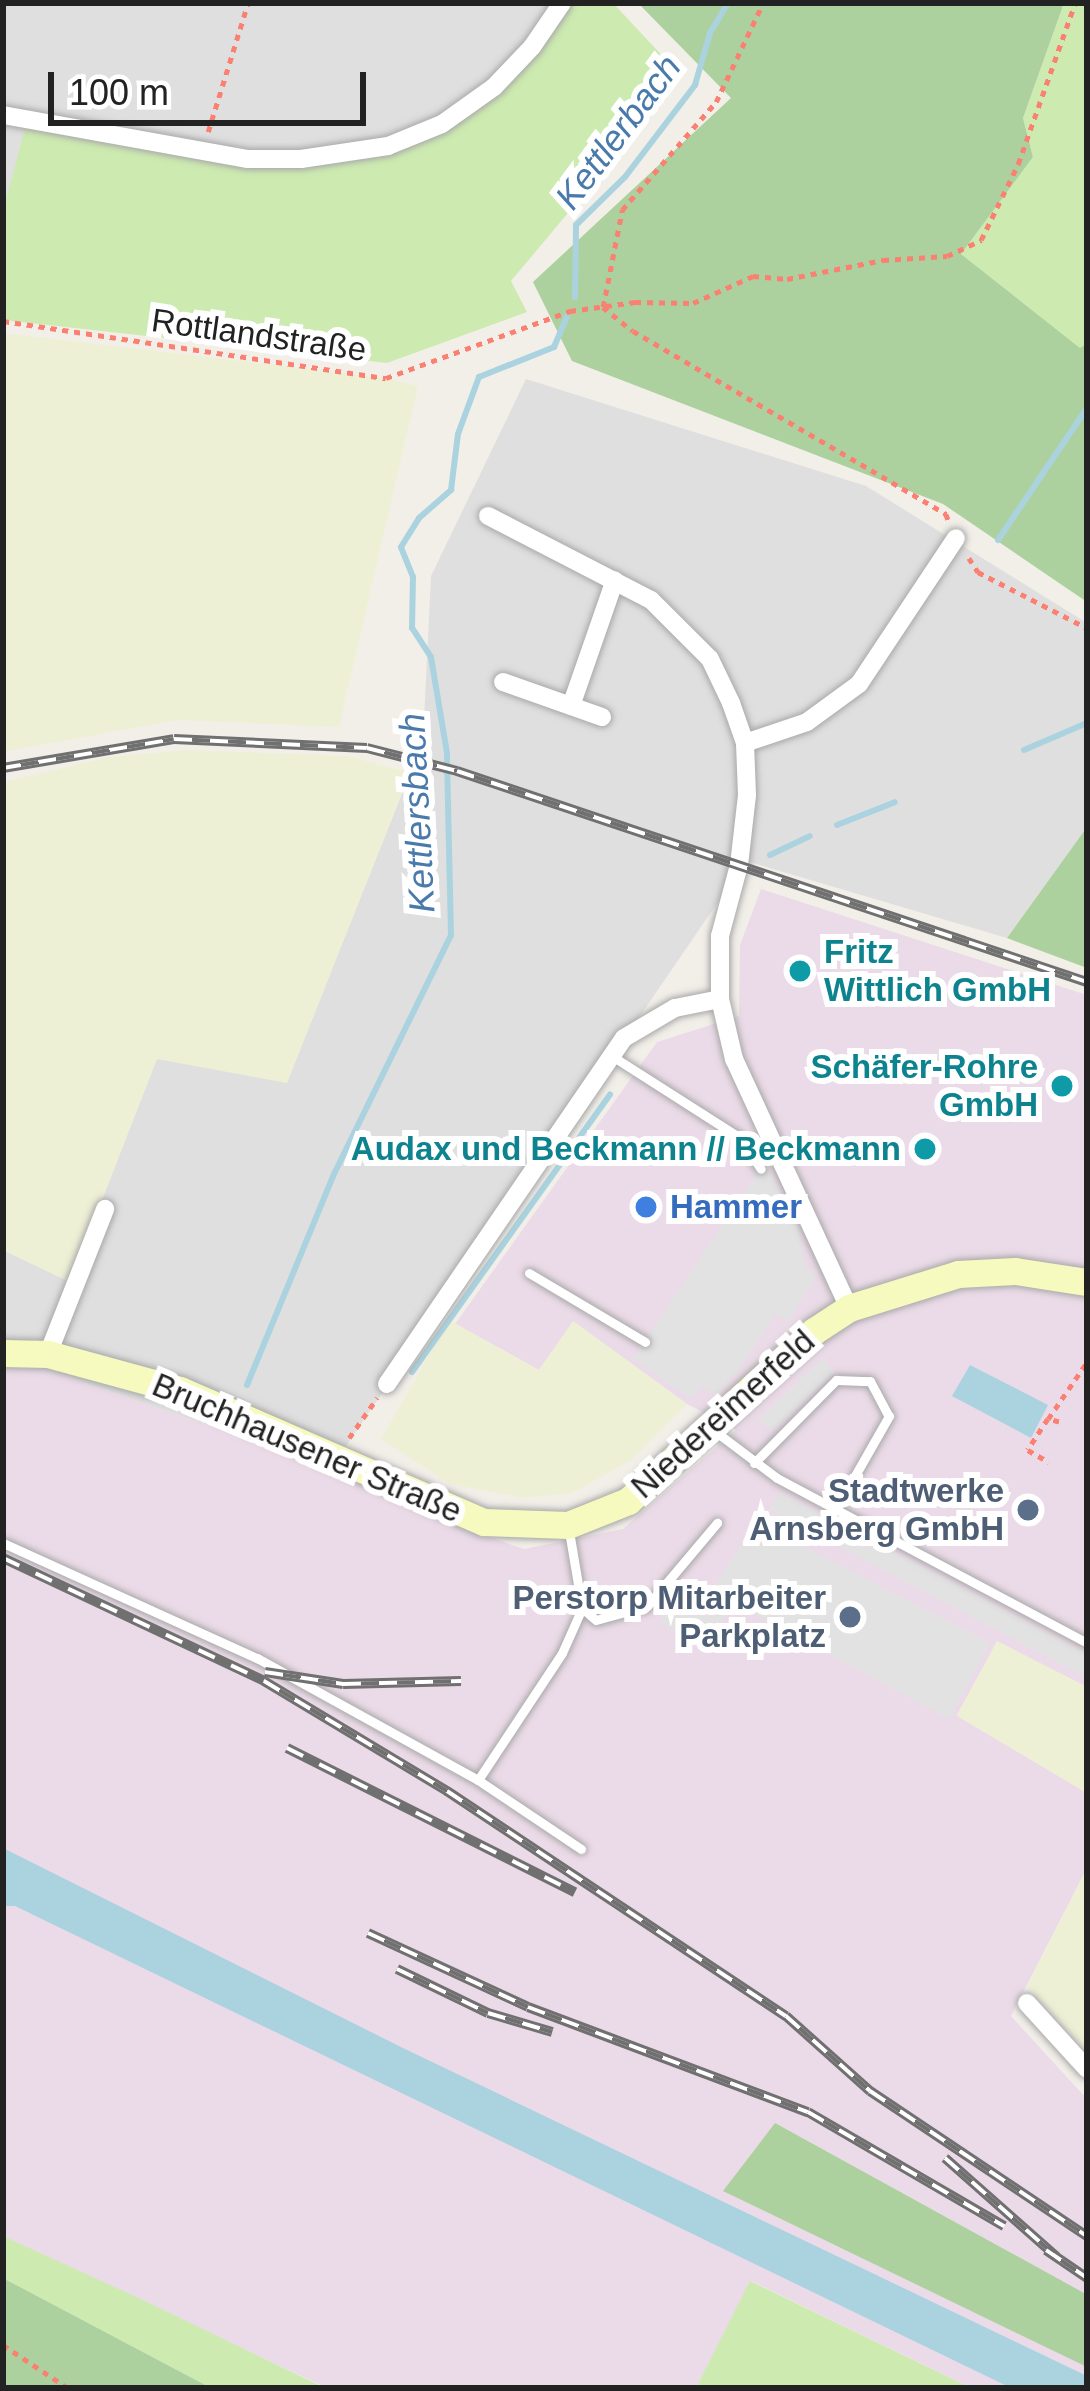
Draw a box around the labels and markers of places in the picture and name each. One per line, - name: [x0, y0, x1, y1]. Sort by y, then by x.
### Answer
- place label: Fritz Wittlich GmbH: [824, 932, 1051, 1010]
- marker: Fritz Wittlich GmbH: [787, 958, 813, 984]
- place label: Schäfer-Rohre GmbH: [811, 1047, 1038, 1125]
- marker: Schäfer-Rohre GmbH: [1049, 1073, 1075, 1099]
- place label: Audax und Beckmann // Beckmann: [351, 1129, 901, 1169]
- marker: Audax und Beckmann // Beckmann: [912, 1136, 938, 1162]
- place label: Hammer: [670, 1187, 802, 1227]
- marker: Hammer: [633, 1194, 659, 1220]
- place label: Stadtwerke Arnsberg GmbH: [749, 1471, 1004, 1549]
- marker: Stadtwerke Arnsberg GmbH: [1015, 1497, 1041, 1523]
- place label: Perstorp Mitarbeiter Parkplatz: [512, 1578, 826, 1656]
- marker: Perstorp Mitarbeiter Parkplatz: [837, 1604, 863, 1630]

